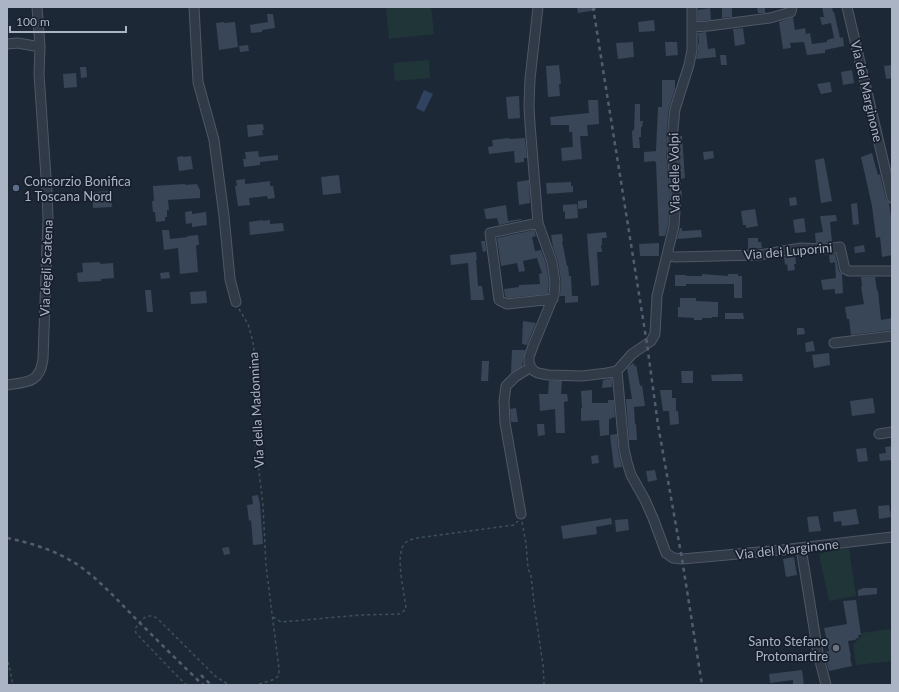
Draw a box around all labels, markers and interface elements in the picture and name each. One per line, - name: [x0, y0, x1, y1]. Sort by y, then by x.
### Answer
- scale bar: [10, 8, 126, 34]
- text: 100 m: [16, 14, 50, 29]
- street label: Via del Marginone: [848, 39, 886, 143]
- street label: Via delle Volpi: [665, 133, 683, 213]
- place label: Consorzio Bonifica 1 Toscana Nord: [24, 173, 131, 204]
- marker: Consorzio Bonifica 1 Toscana Nord: [11, 183, 21, 193]
- street label: Via degli Scatena: [36, 219, 56, 317]
- street label: Via dei Luporini: [743, 239, 833, 263]
- street label: Via della Madonnina: [245, 352, 267, 468]
- street label: Via del Marginone: [735, 536, 840, 562]
- place label: Santo Stefano Protomartire: [748, 633, 828, 664]
- marker: Santo Stefano Protomartire: [831, 643, 841, 653]

